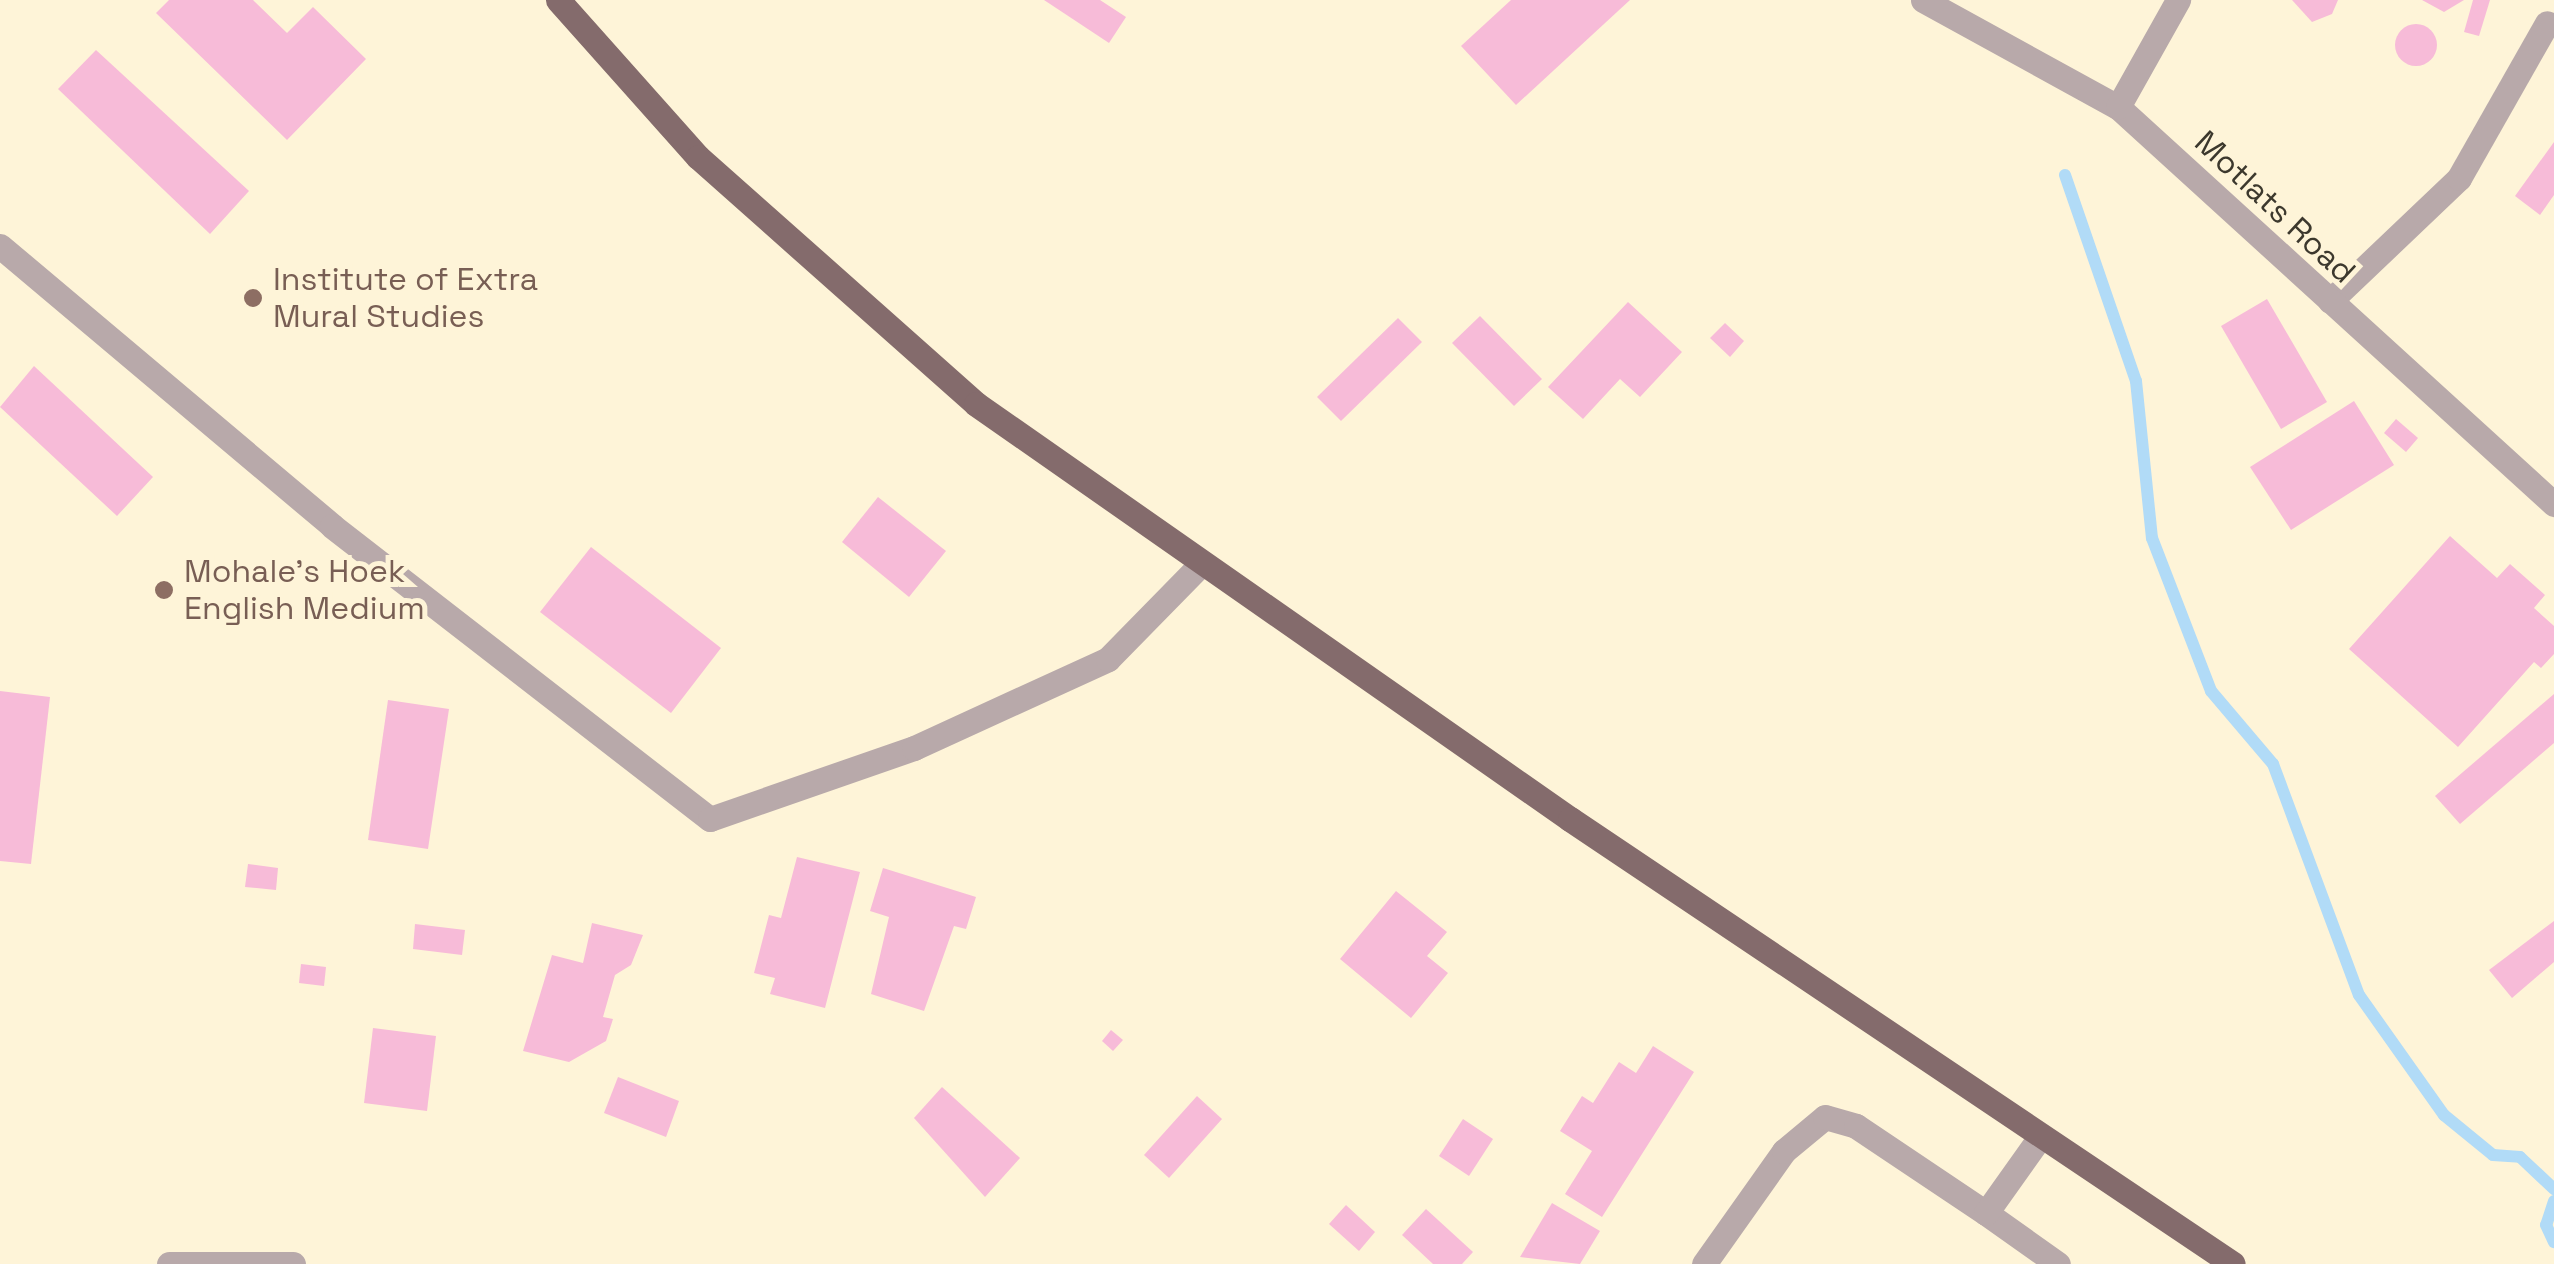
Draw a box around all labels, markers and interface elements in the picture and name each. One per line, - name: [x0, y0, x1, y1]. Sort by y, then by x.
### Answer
- street label: Motlats Road: [2187, 123, 2363, 291]
- place label: Institute of Extra Mural Studies: [273, 261, 538, 336]
- marker: Institute of Extra Mural Studies: [242, 287, 264, 309]
- place label: Mohale's Hoek English Medium: [184, 553, 425, 628]
- marker: Mohale's Hoek English Medium: [153, 579, 175, 601]

